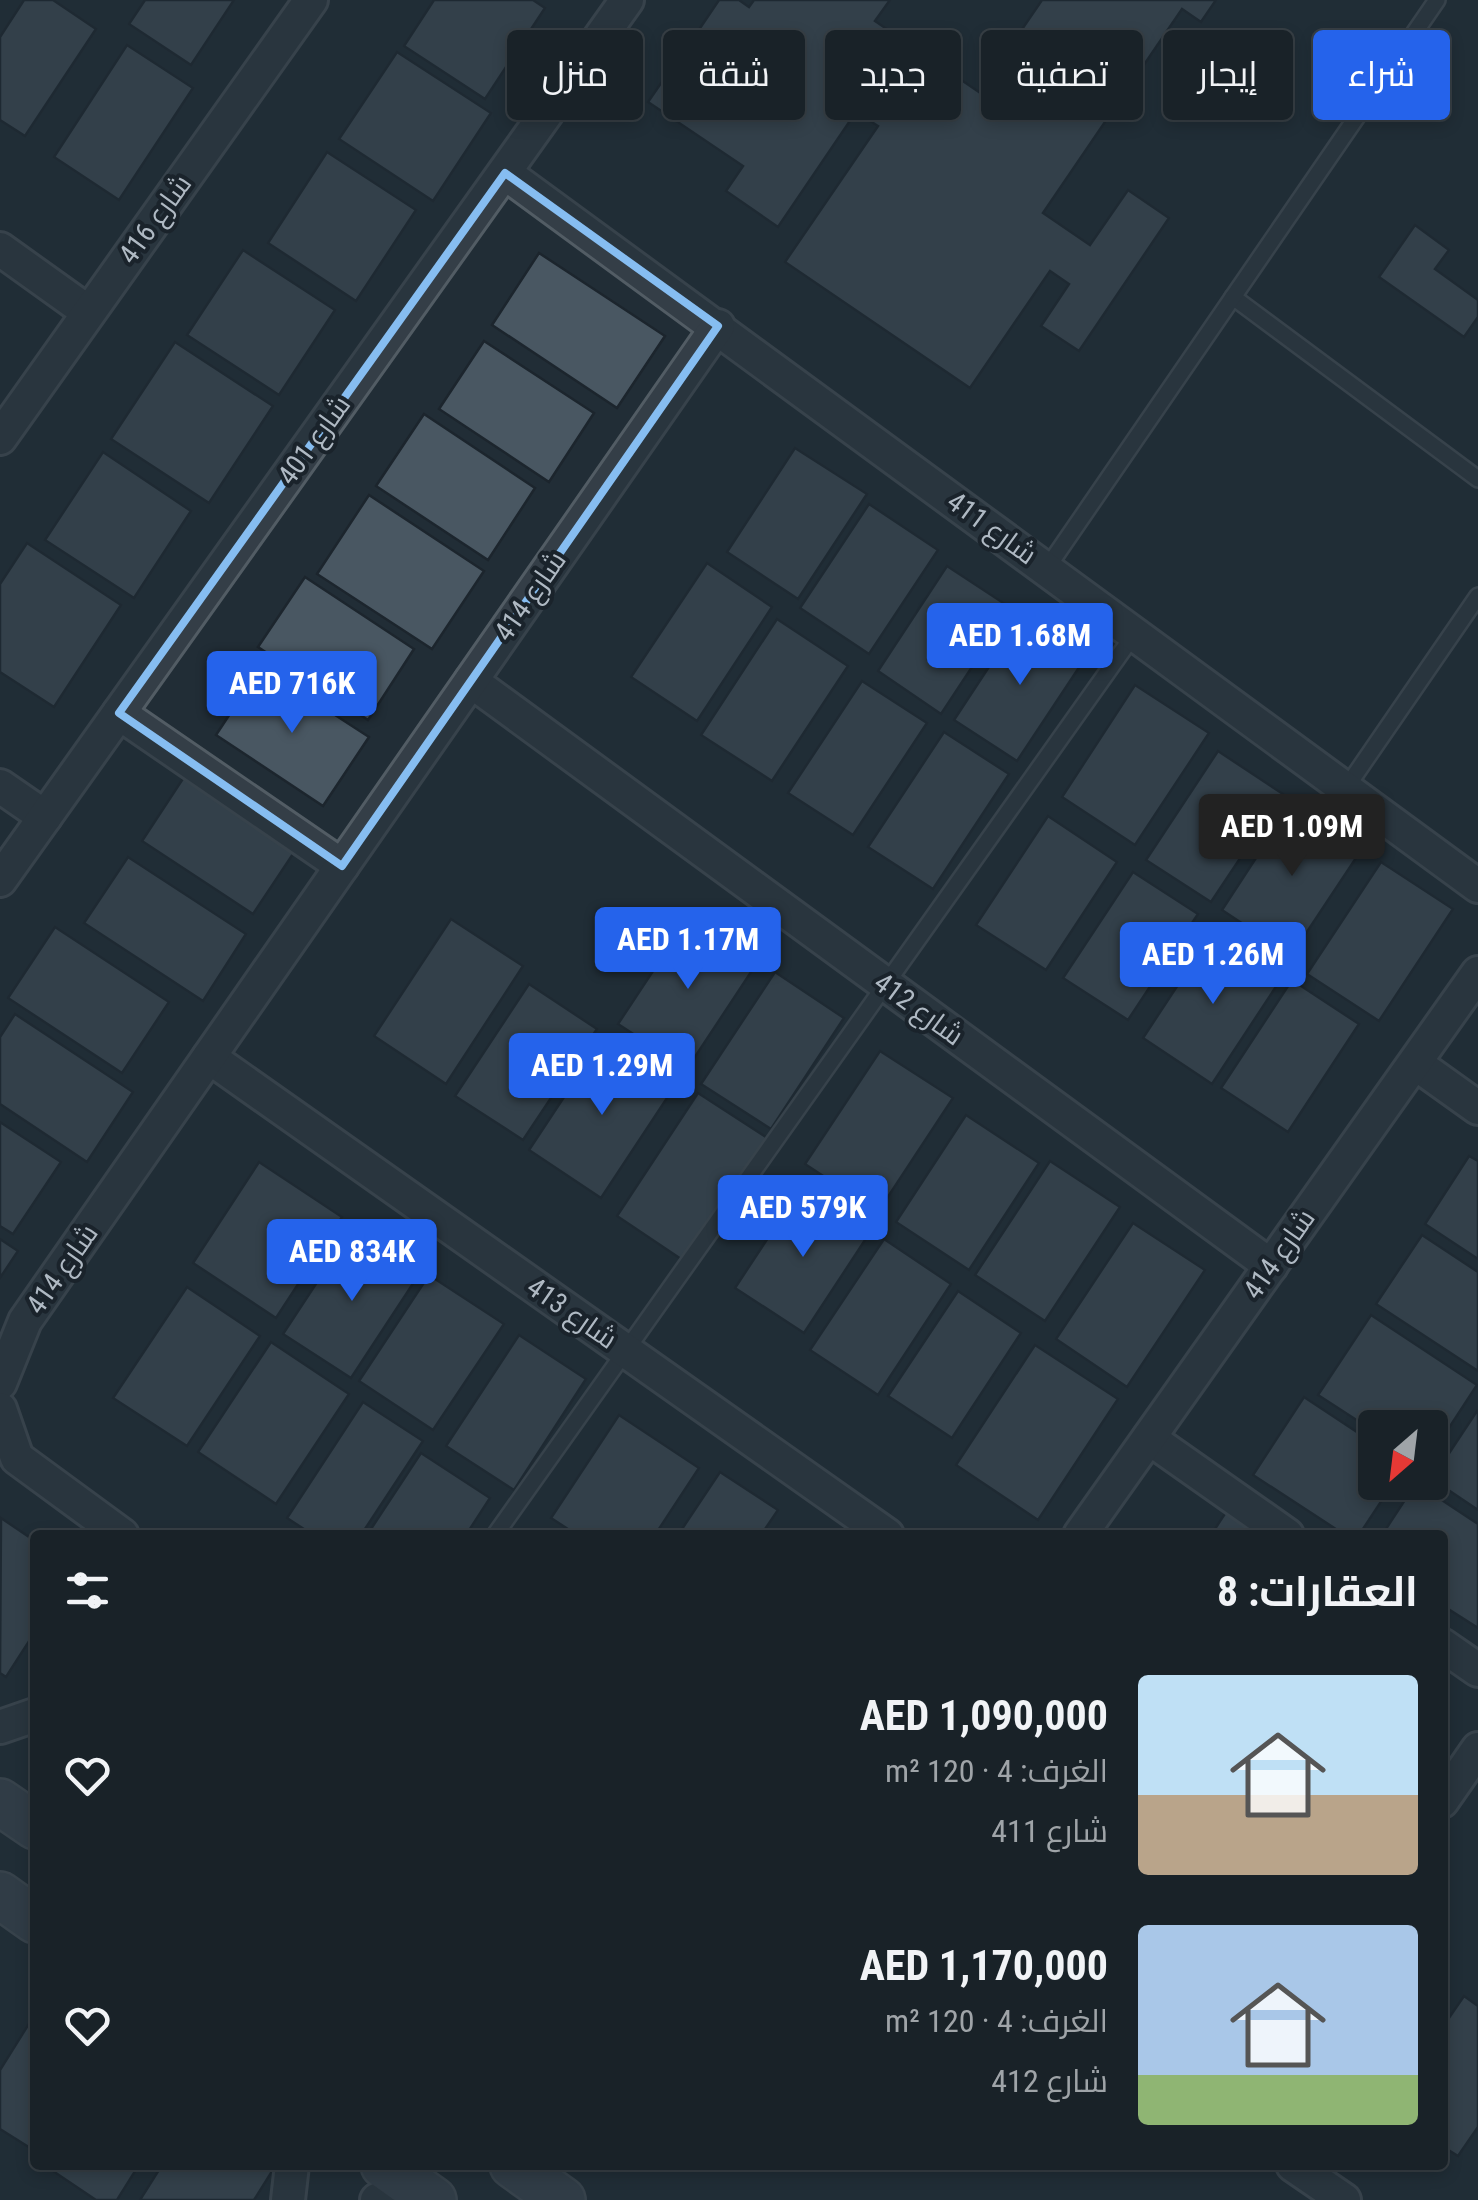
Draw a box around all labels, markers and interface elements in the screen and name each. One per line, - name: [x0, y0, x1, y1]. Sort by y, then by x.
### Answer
- chip: منزل: [507, 30, 643, 120]
- chip: شقة: [663, 30, 805, 120]
- chip: جديد: [825, 30, 961, 120]
- chip: تصفية: [981, 30, 1143, 120]
- chip: إيجار: [1163, 30, 1293, 120]
- chip: شراء: [1313, 30, 1450, 120]
- street label: شارع 416: [112, 168, 200, 271]
- street label: شارع 401: [271, 389, 359, 492]
- street label: شارع 411: [940, 485, 1043, 573]
- street label: شارع 414: [487, 545, 574, 648]
- pin: AED 1.68M: [906, 603, 1134, 688]
- text: AED 1.68M: [949, 616, 1091, 654]
- pin: AED 716K: [189, 651, 395, 736]
- text: AED 716K: [229, 664, 355, 702]
- pin: AED 1.09M: [1178, 794, 1406, 879]
- text: AED 1.09M: [1221, 807, 1363, 845]
- pin: AED 1.17M: [574, 907, 802, 992]
- text: AED 1.17M: [617, 920, 759, 958]
- pin: AED 1.26M: [1099, 922, 1327, 1007]
- text: AED 1.26M: [1142, 935, 1284, 973]
- street label: شارع 412: [867, 966, 970, 1054]
- pin: AED 1.29M: [488, 1033, 716, 1118]
- text: AED 1.29M: [531, 1046, 673, 1084]
- pin: AED 579K: [700, 1175, 906, 1260]
- text: AED 579K: [740, 1188, 866, 1226]
- street label: شارع 414: [1236, 1203, 1323, 1306]
- street label: شارع 414: [19, 1218, 106, 1321]
- pin: AED 834K: [249, 1219, 455, 1304]
- text: AED 834K: [289, 1232, 415, 1270]
- street label: شارع 413: [520, 1270, 623, 1357]
- north arrow: [1358, 1410, 1448, 1500]
- map controls: [1358, 1410, 1448, 1500]
- icon: filters: [60, 1563, 115, 1618]
- text: العقارات: 8: [1217, 1567, 1418, 1616]
- text: AED 1,090,000: [860, 1691, 1108, 1740]
- icon: home: [1218, 1715, 1338, 1835]
- icon: heart: [60, 1748, 115, 1803]
- text: الغرف: 4 · 120 m²: [885, 1752, 1108, 1790]
- text: شارع 411: [991, 1812, 1108, 1850]
- text: AED 1,170,000: [860, 1941, 1108, 1990]
- icon: home: [1218, 1965, 1338, 2085]
- icon: heart: [60, 1998, 115, 2053]
- text: الغرف: 4 · 120 m²: [885, 2002, 1108, 2040]
- text: شارع 412: [991, 2062, 1108, 2100]

